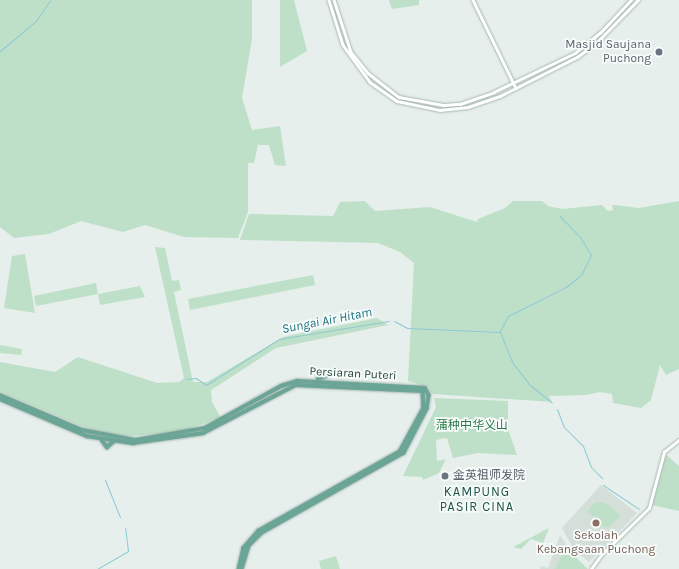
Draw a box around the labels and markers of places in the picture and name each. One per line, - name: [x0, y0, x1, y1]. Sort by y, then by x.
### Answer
- place label: Masjid Saujana Puchong: [565, 38, 651, 66]
- marker: Masjid Saujana Puchong: [654, 47, 664, 57]
- place label: 金英祖师发院: [453, 469, 525, 483]
- marker: 金英祖师发院: [440, 471, 450, 481]
- marker: Sekolah Kebangsaan Puchong: [591, 518, 601, 528]
- place label: Sekolah Kebangsaan Puchong: [537, 529, 655, 557]

